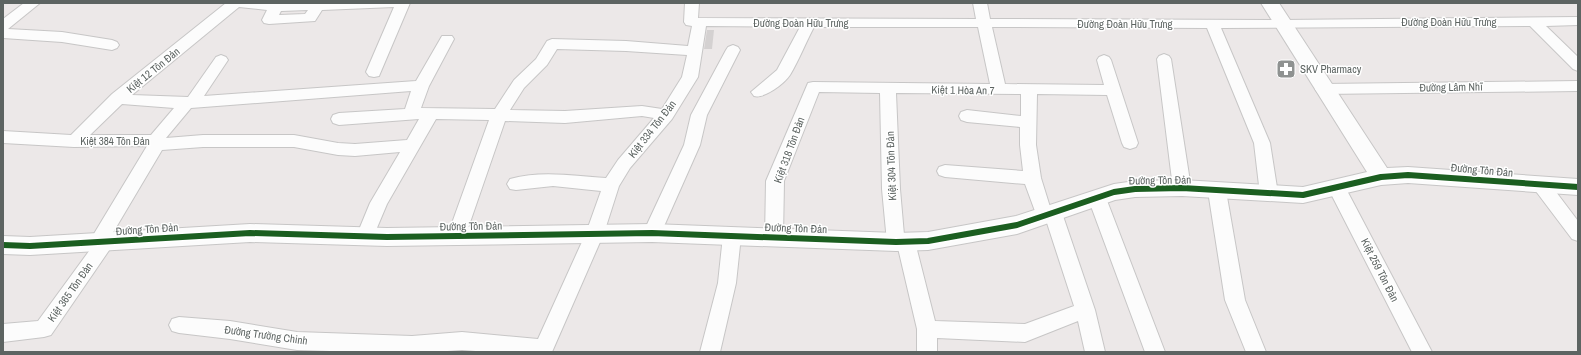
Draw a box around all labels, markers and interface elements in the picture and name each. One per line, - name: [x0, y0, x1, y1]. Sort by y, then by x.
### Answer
- street label: Đường Đoàn Hữu Trưng: [1401, 15, 1497, 29]
- street label: Đường Đoàn Hữu Trưng: [753, 16, 849, 30]
- street label: Đường Đoàn Hữu Trưng: [1077, 17, 1173, 31]
- street label: Kiệt 12 Tôn Đản: [124, 44, 182, 96]
- pharmacy icon: SKV Pharmacy: [1275, 58, 1297, 80]
- place label: SKV Pharmacy: [1300, 62, 1362, 76]
- street label: Đường Lâm Nhĩ: [1419, 79, 1483, 95]
- street label: Kiệt 1 Hòa An 7: [931, 82, 995, 98]
- street label: Kiệt 334 Tôn Đản: [625, 97, 679, 161]
- street label: Kiệt 318 Tôn Đản: [771, 115, 807, 185]
- street label: Kiệt 304 Tôn Đản: [883, 131, 899, 201]
- street label: Kiệt 384 Tôn Đản: [80, 134, 150, 148]
- street label: Đường Tôn Đản: [1450, 160, 1514, 180]
- street label: Đường Tôn Đản: [1129, 172, 1191, 188]
- street label: Đường Tôn Đản: [440, 218, 502, 234]
- street label: Đường Tôn Đản: [115, 220, 179, 238]
- street label: Đường Tôn Đản: [765, 220, 827, 236]
- street label: Kiệt 259 Tôn Đản: [1358, 236, 1402, 304]
- street label: Kiệt 365 Tôn Đản: [44, 259, 96, 325]
- street label: Đường Trường Chinh: [224, 322, 308, 348]

